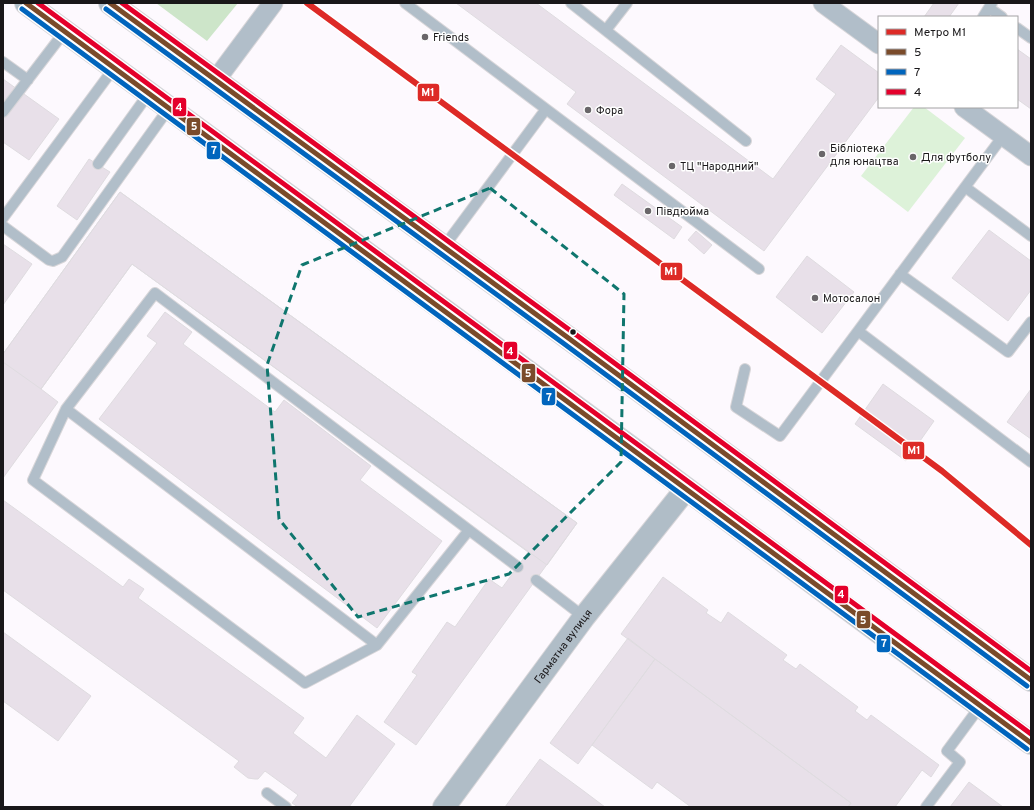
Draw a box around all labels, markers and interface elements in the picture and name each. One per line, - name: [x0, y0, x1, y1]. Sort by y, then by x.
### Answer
- legend: [878, 16, 1018, 108]
- text: Метро M1: [914, 25, 966, 41]
- place label: Friends: [433, 31, 469, 45]
- marker: Friends: [420, 32, 430, 42]
- text: 5: [914, 45, 921, 61]
- text: 7: [914, 65, 920, 81]
- line badge: M1: [417, 83, 440, 102]
- text: 4: [914, 85, 921, 101]
- text: M1: [421, 86, 435, 100]
- line badge: 4: [172, 97, 187, 117]
- text: 4: [175, 101, 183, 115]
- place label: Фора: [596, 104, 623, 118]
- marker: Фора: [583, 105, 593, 115]
- line badge: 5: [186, 117, 201, 136]
- text: 5: [191, 120, 198, 134]
- line badge: 7: [206, 141, 221, 160]
- place label: Бібліотека для юнацтва: [830, 142, 899, 169]
- text: 7: [211, 144, 217, 158]
- marker: Бібліотека для юнацтва: [817, 149, 827, 159]
- place label: Для футболу: [921, 151, 991, 165]
- marker: Для футболу: [908, 152, 918, 162]
- place label: ТЦ "Народний": [680, 160, 758, 174]
- marker: ТЦ "Народний": [667, 161, 677, 171]
- place label: Півдюйма: [656, 205, 709, 219]
- marker: Півдюйма: [643, 206, 653, 216]
- line badge: M1: [660, 262, 683, 281]
- text: M1: [664, 265, 678, 279]
- place label: Мотосалон: [823, 292, 880, 306]
- marker: Мотосалон: [810, 293, 820, 303]
- unlabelled marker: [568, 327, 578, 337]
- line badge: 4: [503, 341, 518, 360]
- text: 4: [506, 345, 514, 359]
- line badge: 5: [521, 363, 536, 383]
- text: 5: [525, 367, 532, 381]
- line badge: 7: [541, 387, 556, 406]
- text: 7: [546, 391, 552, 405]
- line badge: M1: [902, 441, 925, 460]
- text: M1: [907, 444, 921, 458]
- line badge: 4: [834, 585, 849, 604]
- text: 4: [837, 588, 845, 602]
- street label: Гарматна вулиця: [531, 607, 596, 687]
- line badge: 5: [856, 610, 871, 629]
- text: 5: [860, 614, 867, 628]
- line badge: 7: [876, 634, 891, 653]
- text: 7: [881, 637, 887, 651]

